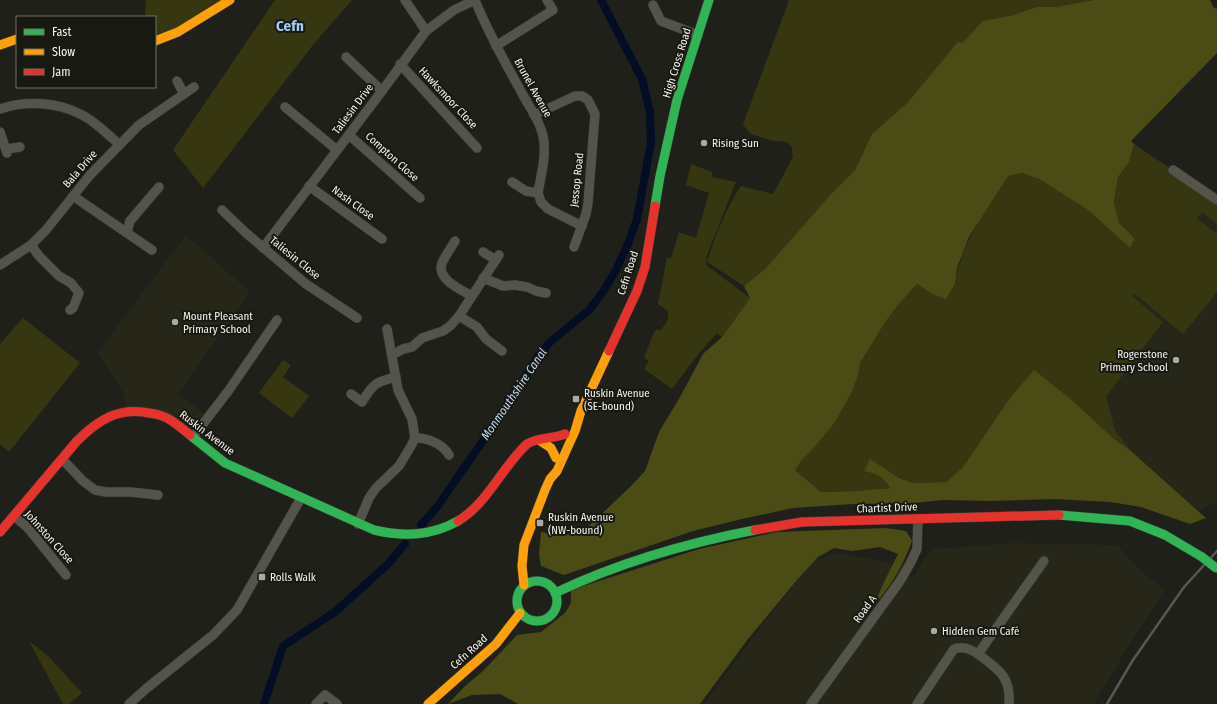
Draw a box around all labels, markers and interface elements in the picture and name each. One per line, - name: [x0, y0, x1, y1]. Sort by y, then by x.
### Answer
- legend: [16, 16, 156, 88]
- district label: Cefn: [276, 17, 304, 35]
- text: Fast: [52, 25, 71, 39]
- street label: High Cross Road: [660, 26, 694, 100]
- text: Slow: [52, 45, 75, 59]
- street label: Brunel Avenue: [511, 56, 555, 120]
- street label: Hawksmoor Close: [416, 64, 480, 132]
- text: Jam: [52, 65, 70, 79]
- street label: Taliesin Drive: [330, 81, 376, 137]
- street label: Compton Close: [363, 130, 421, 184]
- place label: Rising Sun: [712, 137, 759, 150]
- marker: Rising Sun: [699, 138, 709, 148]
- street label: Bala Drive: [60, 148, 100, 190]
- street label: Jessop Road: [568, 152, 586, 208]
- street label: Nash Close: [329, 183, 377, 223]
- street label: Taliesin Close: [267, 234, 323, 282]
- street label: Cefn Road: [615, 249, 641, 297]
- place label: Mount Pleasant Primary School: [183, 310, 253, 336]
- marker: Mount Pleasant Primary School: [170, 317, 180, 327]
- water label: Monmouthshire Canal: [478, 346, 550, 442]
- place label: Rogerstone Primary School: [1100, 348, 1168, 374]
- marker: Rogerstone Primary School: [1171, 355, 1181, 365]
- place label: Ruskin Avenue (SE-bound): [584, 387, 650, 413]
- marker: Ruskin Avenue (SE-bound): [571, 394, 581, 404]
- street label: Ruskin Avenue: [177, 408, 237, 458]
- street label: Chartist Drive: [856, 500, 918, 516]
- street label: Johnston Close: [22, 508, 76, 566]
- place label: Ruskin Avenue (NW-bound): [548, 511, 614, 537]
- marker: Ruskin Avenue (NW-bound): [535, 518, 545, 528]
- place label: Rolls Walk: [270, 571, 317, 584]
- marker: Rolls Walk: [257, 572, 267, 582]
- street label: Road A: [851, 592, 880, 625]
- place label: Hidden Gem Café: [942, 625, 1019, 638]
- marker: Hidden Gem Café: [929, 626, 939, 636]
- street label: Cefn Road: [448, 632, 490, 672]

